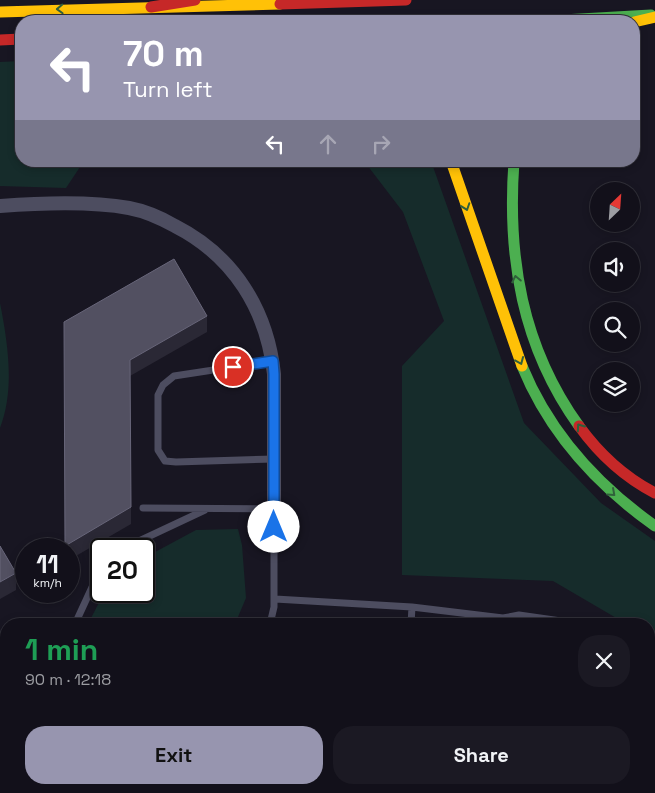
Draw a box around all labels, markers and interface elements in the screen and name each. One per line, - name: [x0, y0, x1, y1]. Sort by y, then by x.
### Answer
- one-way arrow: [55, 4, 63, 15]
- text: 70 m: [123, 32, 204, 76]
- icon: left: [40, 35, 105, 100]
- text: Turn left: [123, 75, 213, 103]
- icon: left: [261, 130, 289, 158]
- icon: ahead: [314, 130, 342, 158]
- icon: right: [367, 130, 395, 158]
- north arrow: [590, 182, 640, 232]
- map controls: [590, 182, 640, 412]
- one-way arrow: [461, 203, 471, 211]
- button: sound: [590, 242, 640, 292]
- one-way arrow: [512, 275, 522, 284]
- button: search: [590, 302, 640, 352]
- pin: [212, 346, 254, 388]
- icon: arrive: [219, 353, 247, 381]
- one-way arrow: [514, 356, 524, 365]
- button: layers: [590, 362, 640, 412]
- one-way arrow: [577, 424, 586, 433]
- one-way arrow: [607, 487, 616, 496]
- position arrow: [247, 500, 299, 552]
- speed limit sign: 20: [90, 538, 155, 603]
- text: 11: [36, 548, 59, 580]
- text: km/h: [33, 575, 62, 591]
- text: 1 min: [25, 630, 98, 669]
- button: close: [578, 635, 630, 687]
- text: 90 m · 12:18: [25, 669, 111, 690]
- button: Exit: [25, 726, 323, 784]
- button: Share: [333, 726, 630, 784]

